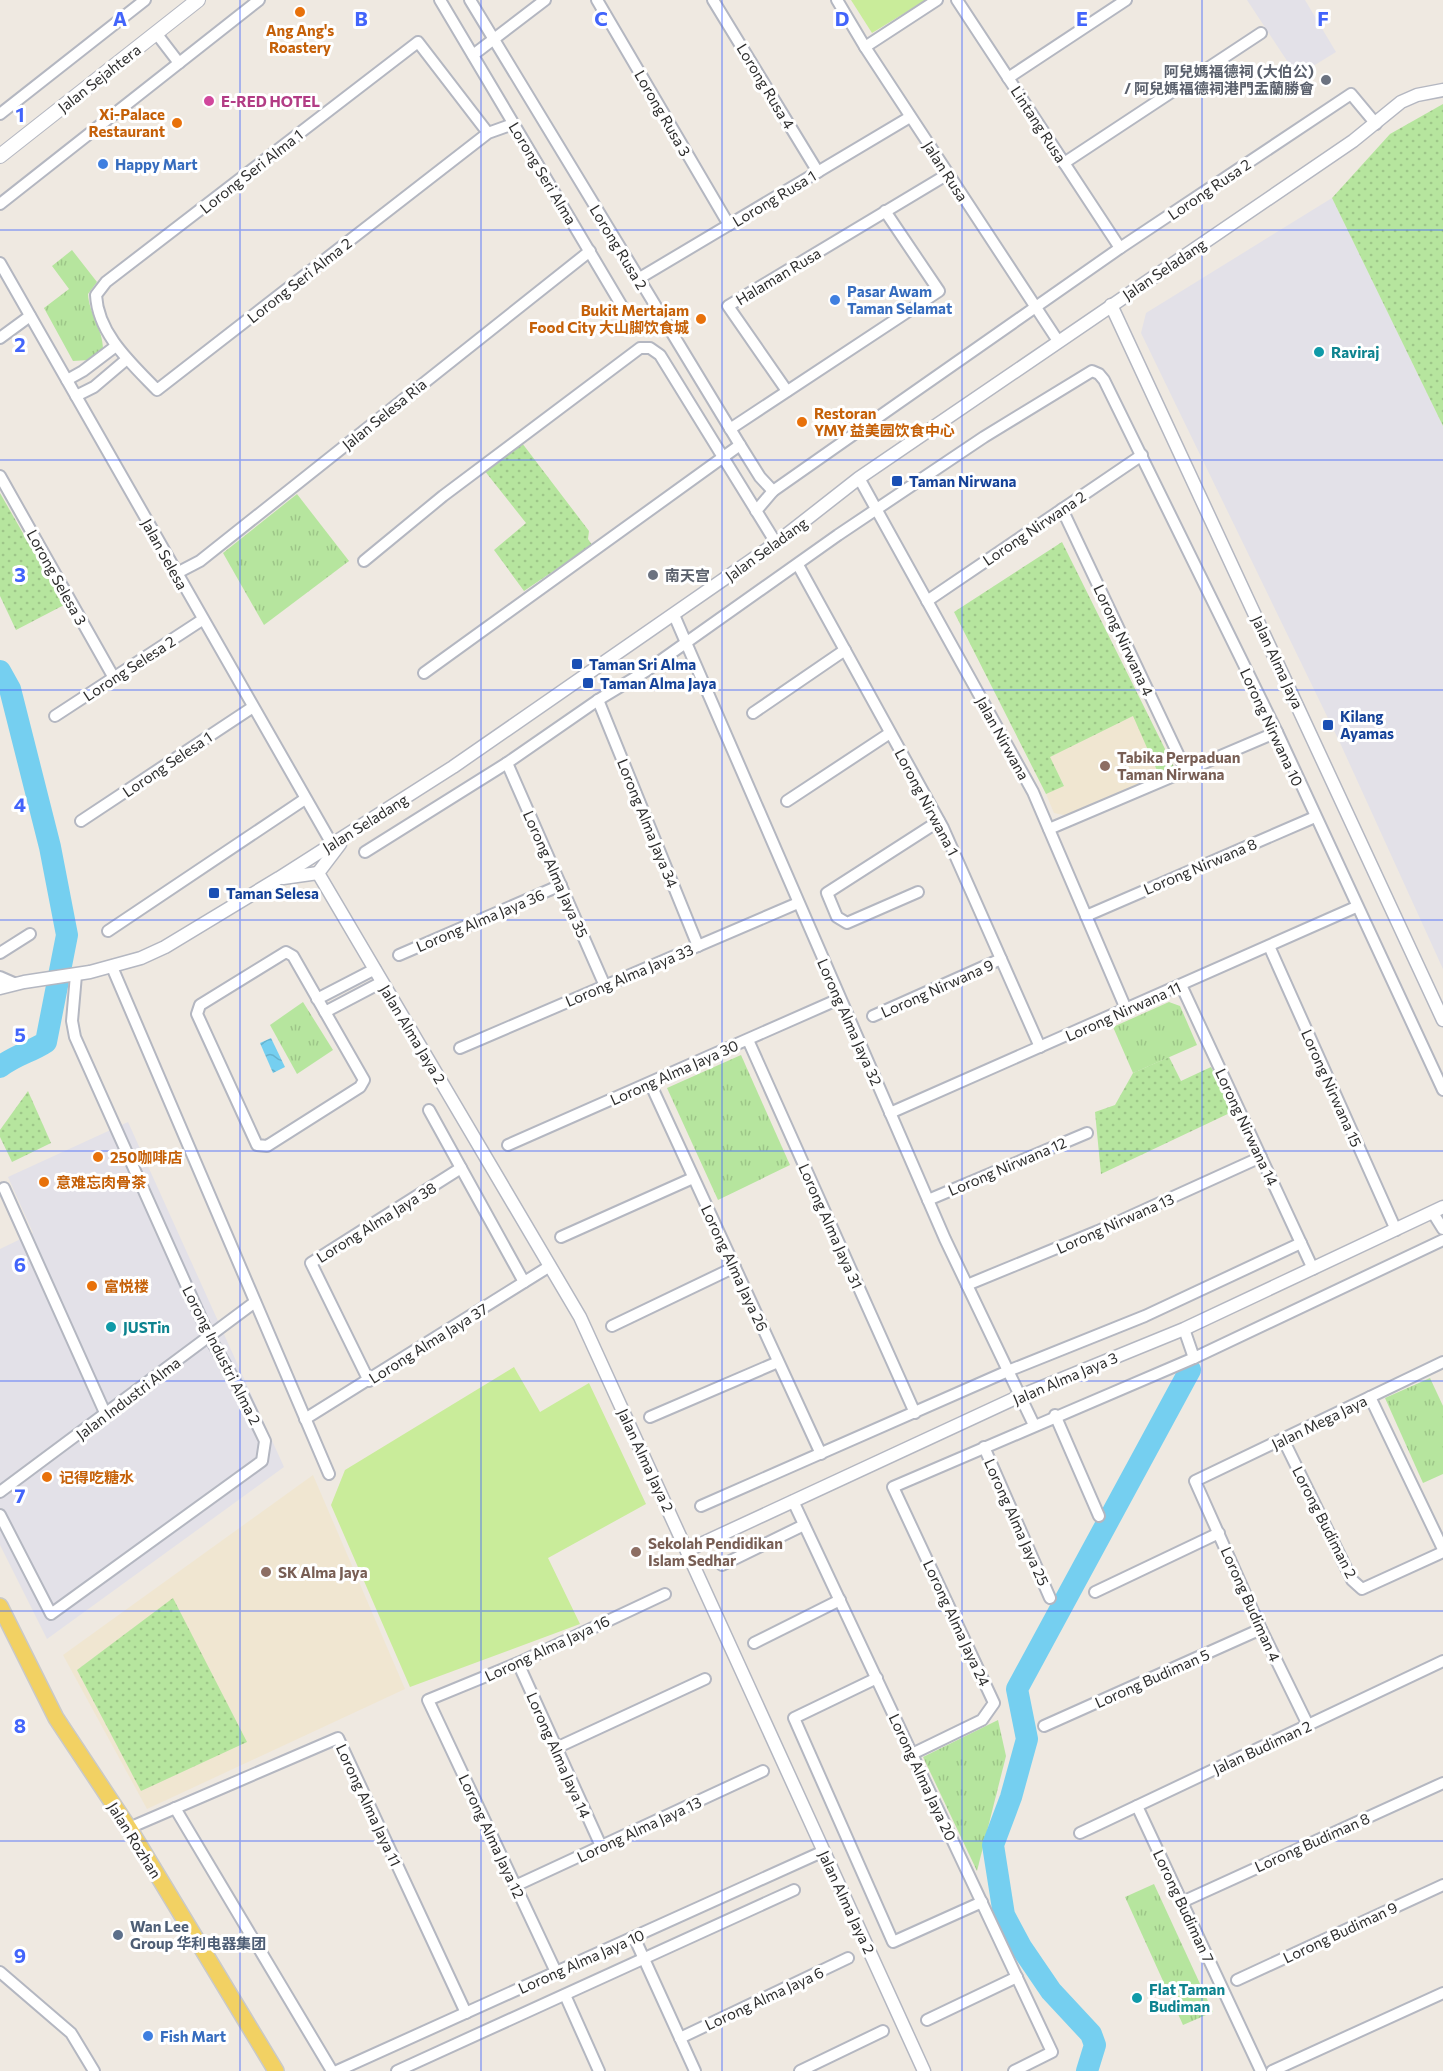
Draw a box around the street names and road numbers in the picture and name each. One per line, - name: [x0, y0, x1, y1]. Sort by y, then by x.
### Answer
- street label: Jalan Sejahtera: [54, 40, 144, 116]
- street label: Lorong Rusa 4: [733, 40, 799, 132]
- street label: Lorong Rusa 3: [631, 67, 695, 159]
- street label: Lintang Rusa: [1008, 82, 1070, 166]
- street label: Lorong Seri Alma: [505, 118, 581, 228]
- street label: Lorong Seri Alma 1: [196, 125, 306, 217]
- street label: Jalan Rusa: [920, 137, 972, 205]
- street label: Lorong Rusa 2: [1164, 155, 1254, 223]
- street label: Lorong Rusa 1: [729, 166, 819, 230]
- street label: Lorong Rusa 2: [587, 201, 651, 293]
- street label: Lorong Seri Alma 2: [243, 234, 355, 326]
- street label: Jalan Seladang: [1119, 234, 1209, 304]
- street label: Halaman Rusa: [732, 244, 824, 308]
- street label: Jalan Selesa Ria: [338, 375, 430, 453]
- street label: Lorong Nirwana 2: [979, 487, 1089, 569]
- street label: Jalan Seladang: [721, 513, 811, 585]
- street label: Jalan Selesa: [138, 515, 192, 593]
- street label: Lorong Selesa 3: [23, 526, 91, 628]
- street label: Lorong Nirwana 4: [1090, 581, 1158, 699]
- street label: Jalan Alma Jaya: [1249, 613, 1307, 711]
- street label: Lorong Selesa 2: [80, 632, 178, 704]
- street label: Lorong Nirwana 10: [1237, 665, 1307, 789]
- street label: Jalan Nirwana: [973, 693, 1033, 783]
- street label: Lorong Selesa 1: [119, 727, 215, 801]
- street label: Lorong Nirwana 1: [891, 745, 963, 859]
- street label: Lorong Alma Jaya 34: [614, 756, 682, 890]
- street label: Jalan Seladang: [319, 790, 411, 856]
- street label: Lorong Alma Jaya 35: [520, 808, 592, 940]
- street label: Lorong Nirwana 8: [1141, 834, 1259, 898]
- street label: Lorong Alma Jaya 36: [413, 885, 547, 955]
- street label: Lorong Alma Jaya 33: [562, 940, 696, 1010]
- street label: Lorong Nirwana 9: [878, 955, 996, 1021]
- street label: Lorong Alma Jaya 32: [814, 956, 886, 1088]
- street label: Lorong Nirwana 11: [1062, 977, 1184, 1045]
- street label: Jalan Alma Jaya 2: [376, 981, 450, 1087]
- street label: Lorong Nirwana 15: [1298, 1026, 1366, 1150]
- street label: Lorong Alma Jaya 30: [607, 1036, 741, 1108]
- street label: Lorong Nirwana 14: [1212, 1065, 1282, 1189]
- street label: Lorong Nirwana 12: [945, 1133, 1069, 1199]
- street label: Lorong Alma Jaya 31: [795, 1161, 867, 1291]
- street label: Lorong Alma Jaya 38: [313, 1178, 439, 1266]
- street label: Lorong Nirwana 13: [1053, 1189, 1177, 1257]
- street label: Lorong Alma Jaya 26: [698, 1202, 772, 1334]
- street label: Lorong Industri Alma 2: [179, 1282, 265, 1428]
- street label: Lorong Alma Jaya 37: [365, 1299, 491, 1387]
- street label: Jalan Alma Jaya 3: [1010, 1348, 1120, 1408]
- street label: Jalan Industri Alma: [72, 1353, 184, 1443]
- street label: Jalan Mega Jaya: [1268, 1391, 1370, 1453]
- street label: Jalan Alma Jaya 2: [614, 1405, 678, 1515]
- street label: Lorong Alma Jaya 25: [981, 1456, 1053, 1588]
- street label: Lorong Budiman 2: [1289, 1463, 1361, 1581]
- street label: Lorong Budiman 4: [1218, 1544, 1284, 1664]
- street label: Lorong Alma Jaya 24: [920, 1557, 994, 1689]
- street label: Lorong Alma Jaya 16: [482, 1611, 612, 1685]
- street label: Lorong Budiman 5: [1092, 1645, 1212, 1711]
- street label: Lorong Alma Jaya 14: [523, 1689, 595, 1821]
- street label: Lorong Alma Jaya 20: [886, 1711, 960, 1843]
- street label: Jalan Budiman 2: [1210, 1716, 1314, 1778]
- street label: Lorong Alma Jaya 11: [333, 1741, 405, 1869]
- street label: Lorong Alma Jaya 12: [455, 1771, 529, 1901]
- street label: Lorong Alma Jaya 13: [574, 1792, 704, 1866]
- street label: Jalan Rozhan: [104, 1799, 166, 1881]
- street label: Lorong Budiman 8: [1252, 1809, 1372, 1875]
- street label: Jalan Alma Jaya 2: [815, 1847, 879, 1957]
- street label: Lorong Budiman 7: [1150, 1847, 1218, 1965]
- street label: Lorong Budiman 9: [1280, 1898, 1400, 1966]
- street label: Lorong Alma Jaya 10: [515, 1925, 647, 1997]
- street label: Lorong Alma Jaya 6: [702, 1963, 826, 2033]

